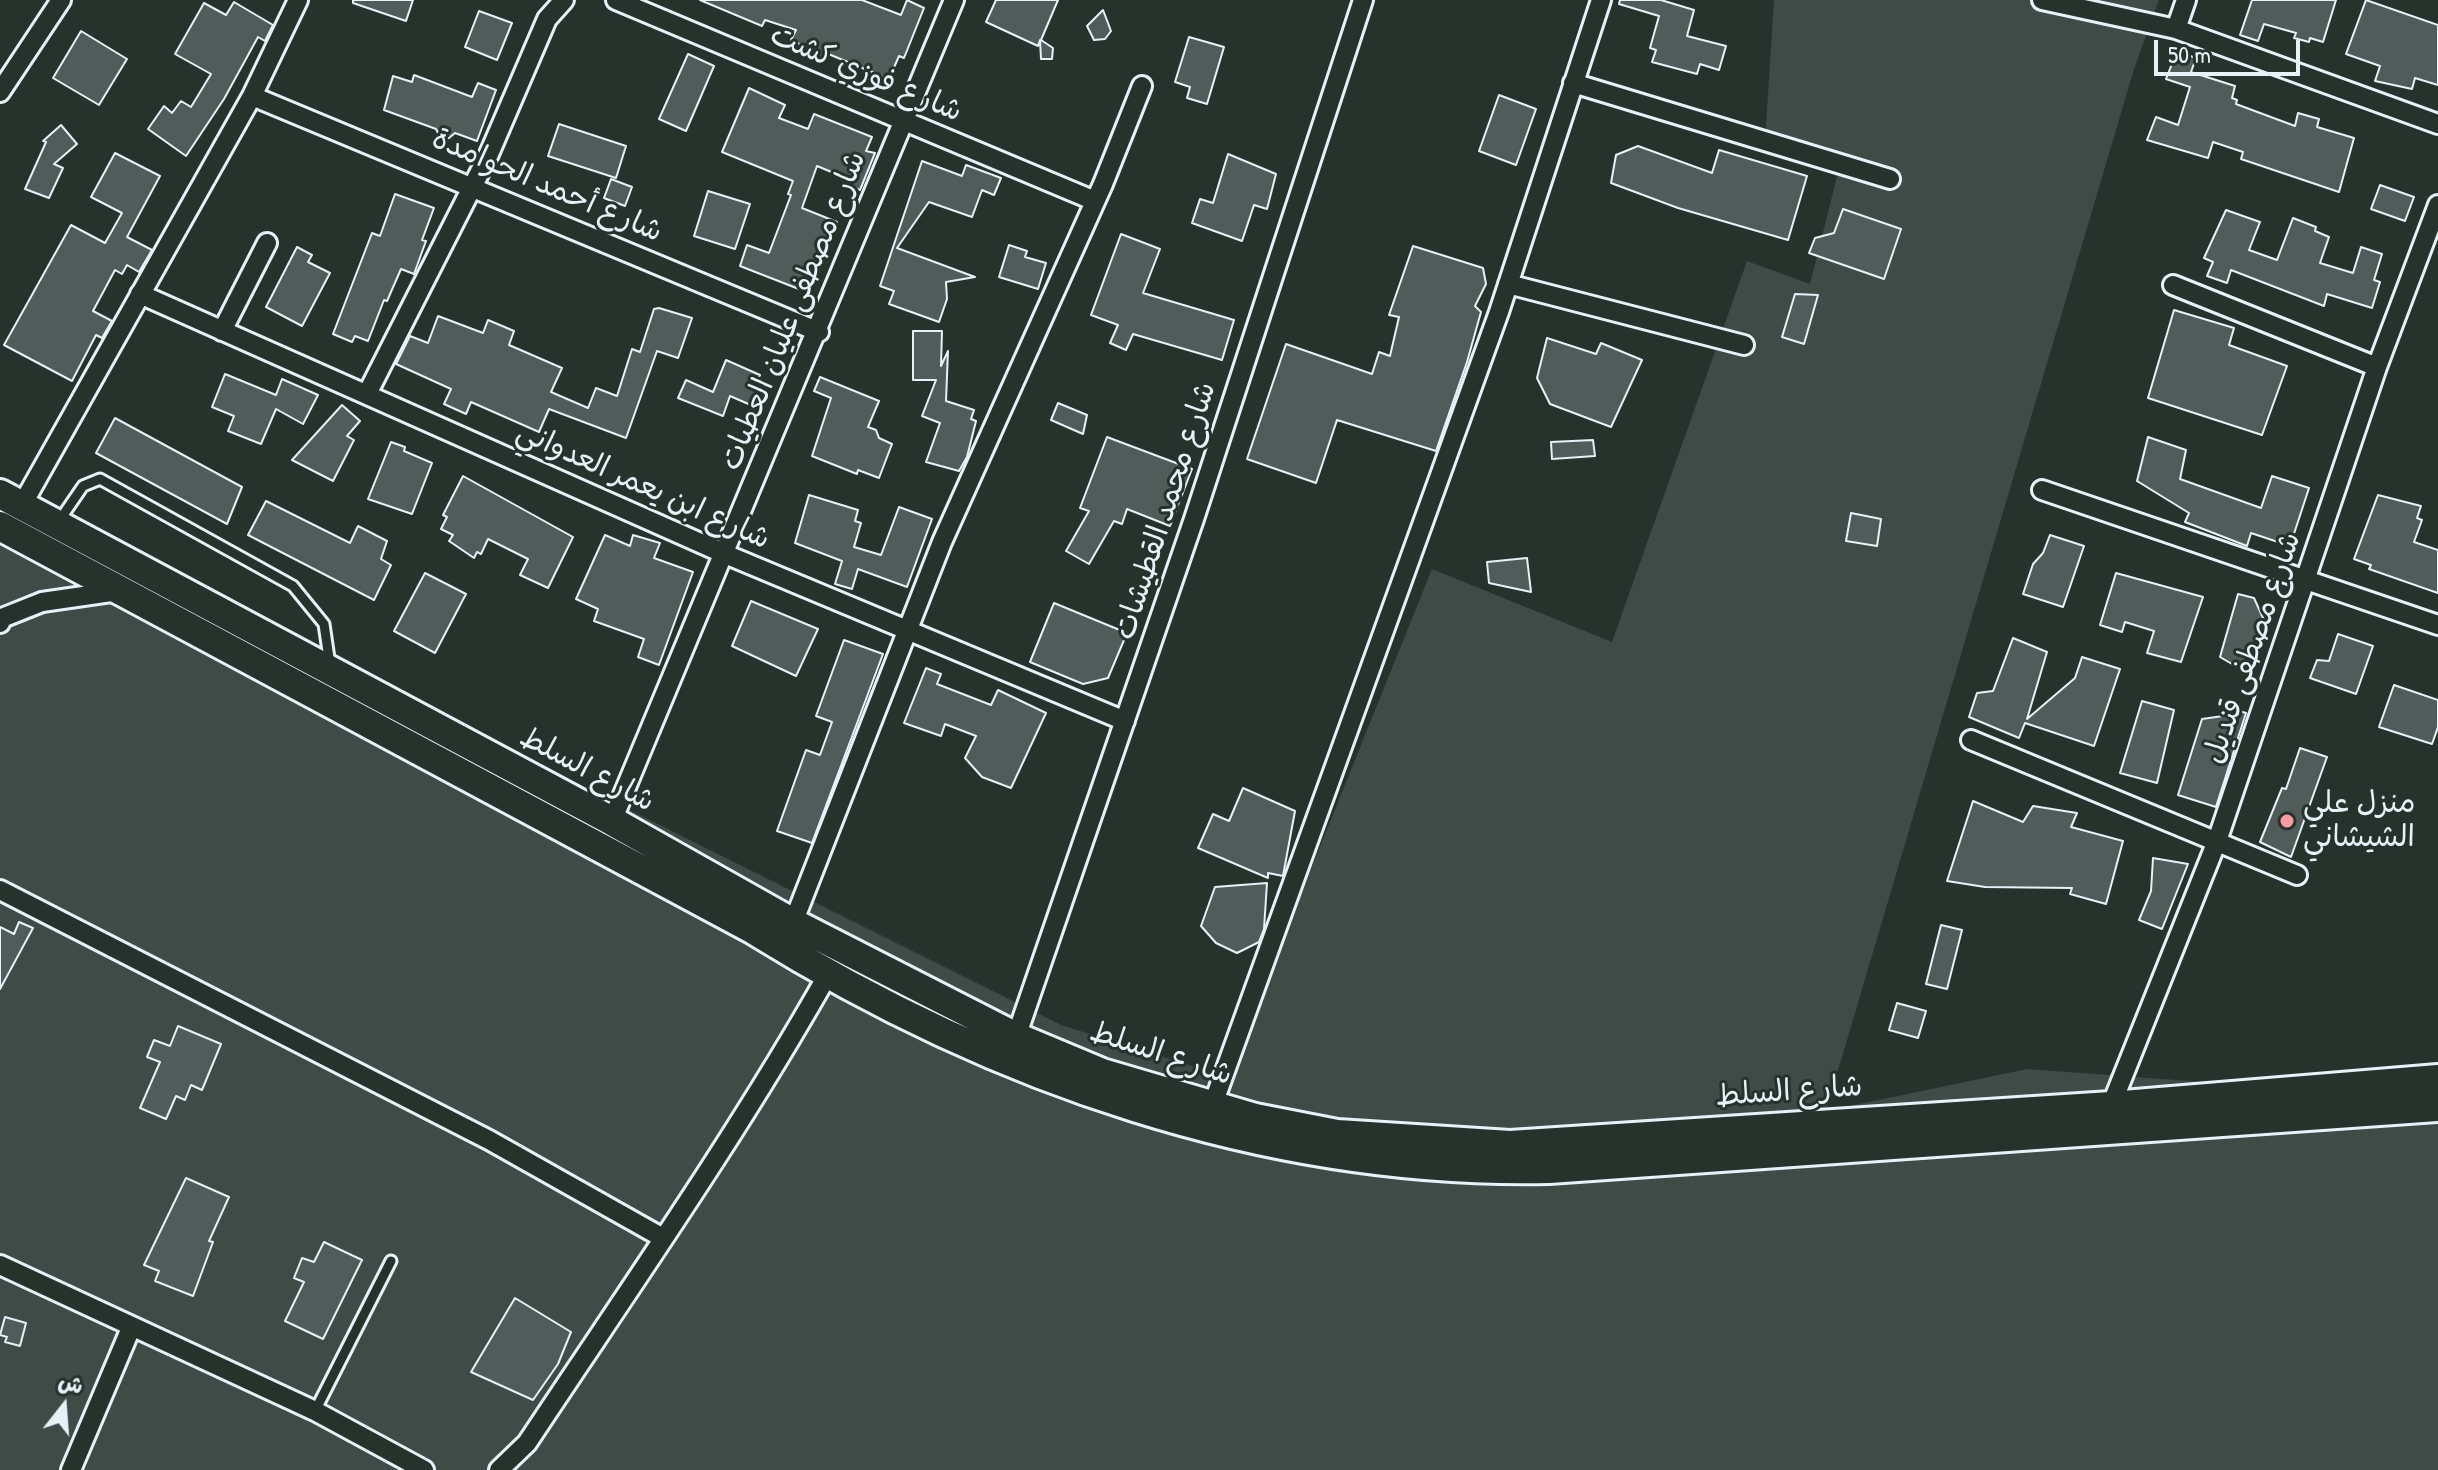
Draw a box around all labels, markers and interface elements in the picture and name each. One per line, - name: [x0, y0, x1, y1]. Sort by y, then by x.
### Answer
- street label: شارع فوزي كشت: [765, 17, 967, 131]
- scale bar: [2158, 24, 2304, 74]
- text: 50 m: [2168, 38, 2211, 70]
- street label: شارع أحمد الحوامدة: [426, 121, 668, 251]
- street label: شارع مصطفى عليان العطيات: [713, 146, 875, 476]
- street label: شارع محمد القطيشات: [1107, 378, 1225, 644]
- street label: شارع ابن يعمر العدواني: [511, 414, 775, 558]
- street label: شارع مصطفى قنديل: [2197, 528, 2309, 768]
- street label: شارع السلط: [514, 720, 660, 820]
- place label: منزل علي الشيشاني: [2303, 786, 2416, 856]
- marker: منزل علي الشيشاني: [2278, 812, 2296, 830]
- street label: شارع السلط: [1085, 1014, 1237, 1094]
- street label: شارع السلط: [1714, 1069, 1864, 1115]
- text: ش: [55, 1365, 87, 1401]
- north arrow: [24, 1366, 104, 1446]

